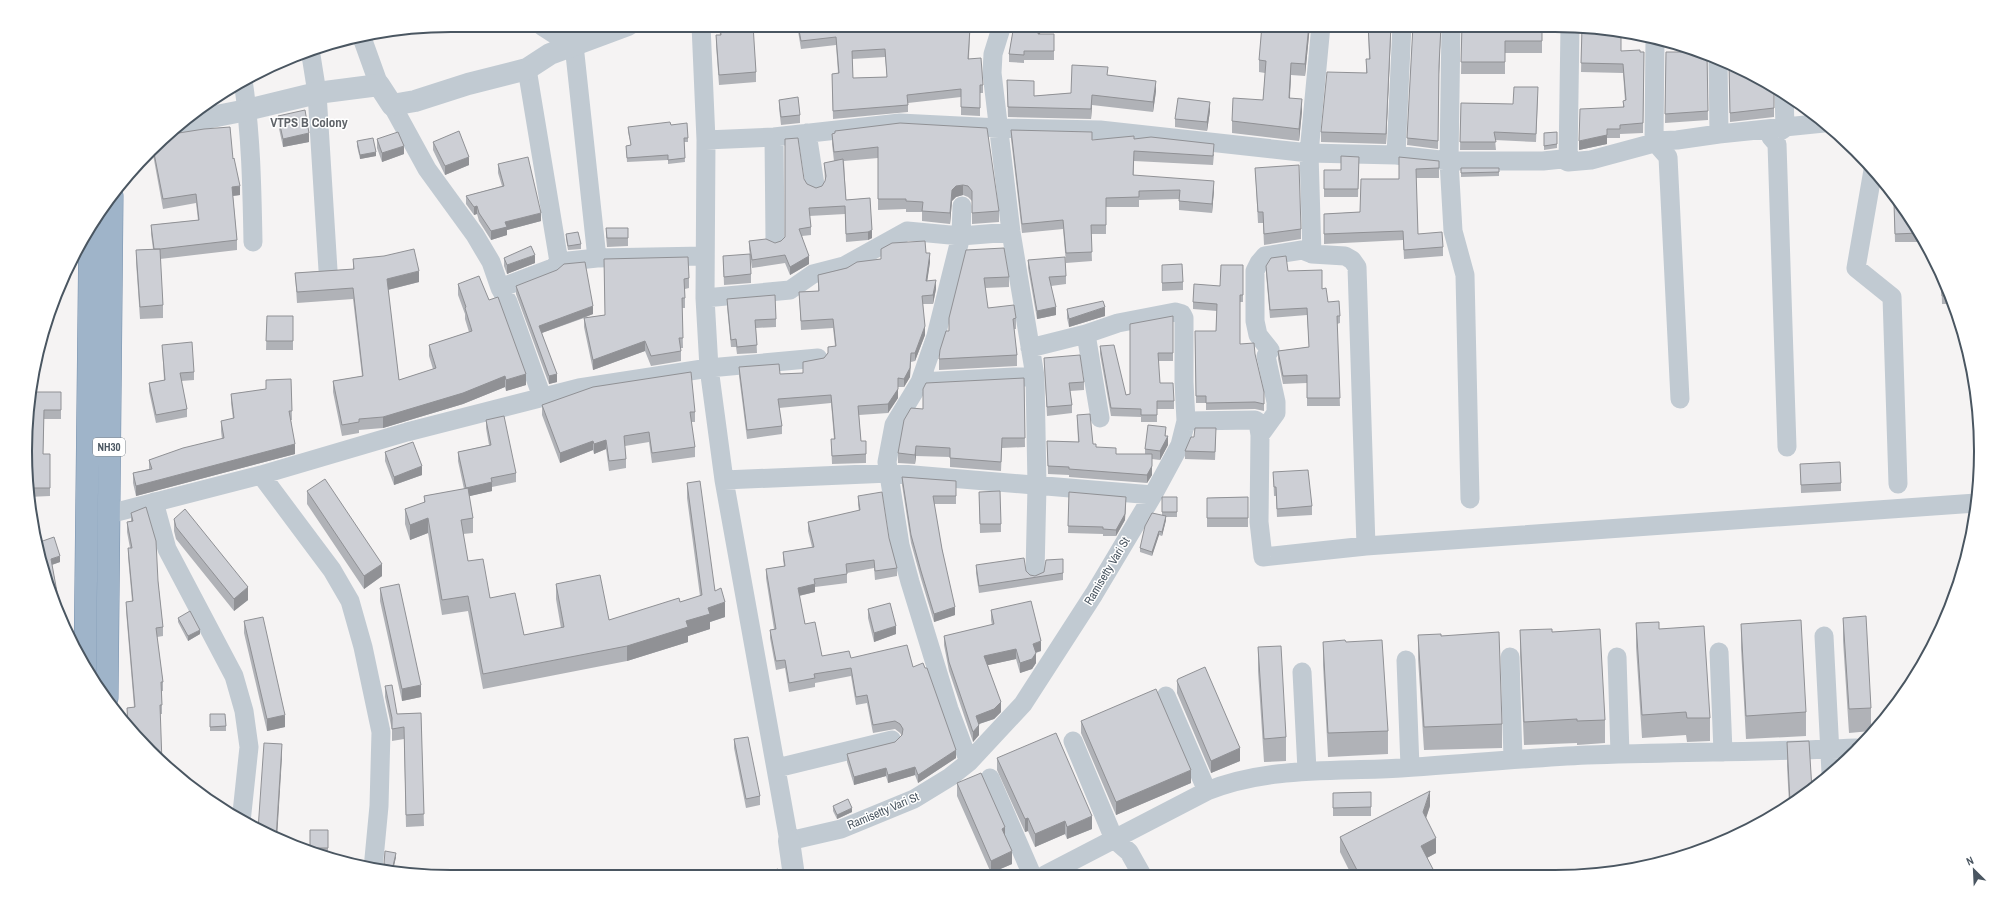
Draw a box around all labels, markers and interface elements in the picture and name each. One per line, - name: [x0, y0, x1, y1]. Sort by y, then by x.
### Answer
- district label: VTPS B Colony: [270, 114, 348, 131]
- road number: NH30: [93, 438, 125, 456]
- street label: Ramisetty Vari St: [1080, 534, 1134, 608]
- street label: Ramisetty Vari St: [845, 789, 922, 833]
- north arrow: [1954, 850, 1994, 890]
- text: N: [1964, 853, 1976, 869]

